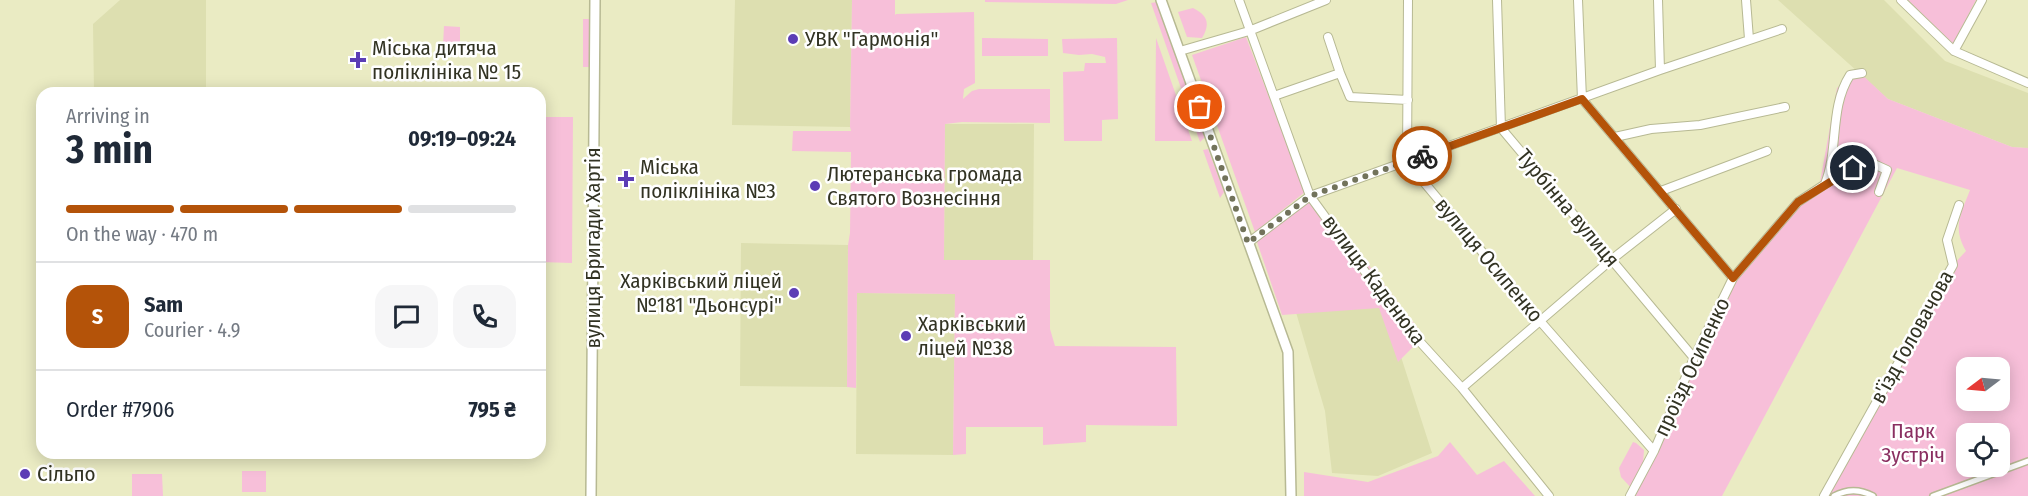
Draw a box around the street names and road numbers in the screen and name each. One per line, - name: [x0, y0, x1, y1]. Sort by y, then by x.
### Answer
- street label: Турбінна вулиця: [1511, 144, 1625, 272]
- street label: вулиця Бригади Хартія: [580, 147, 606, 349]
- street label: вулиця Осипенко: [1429, 192, 1549, 328]
- street label: вулиця Каденюка: [1317, 210, 1431, 350]
- street label: в'їзд Головачова: [1865, 266, 1959, 408]
- street label: проїзд Осипенко: [1648, 293, 1736, 441]

